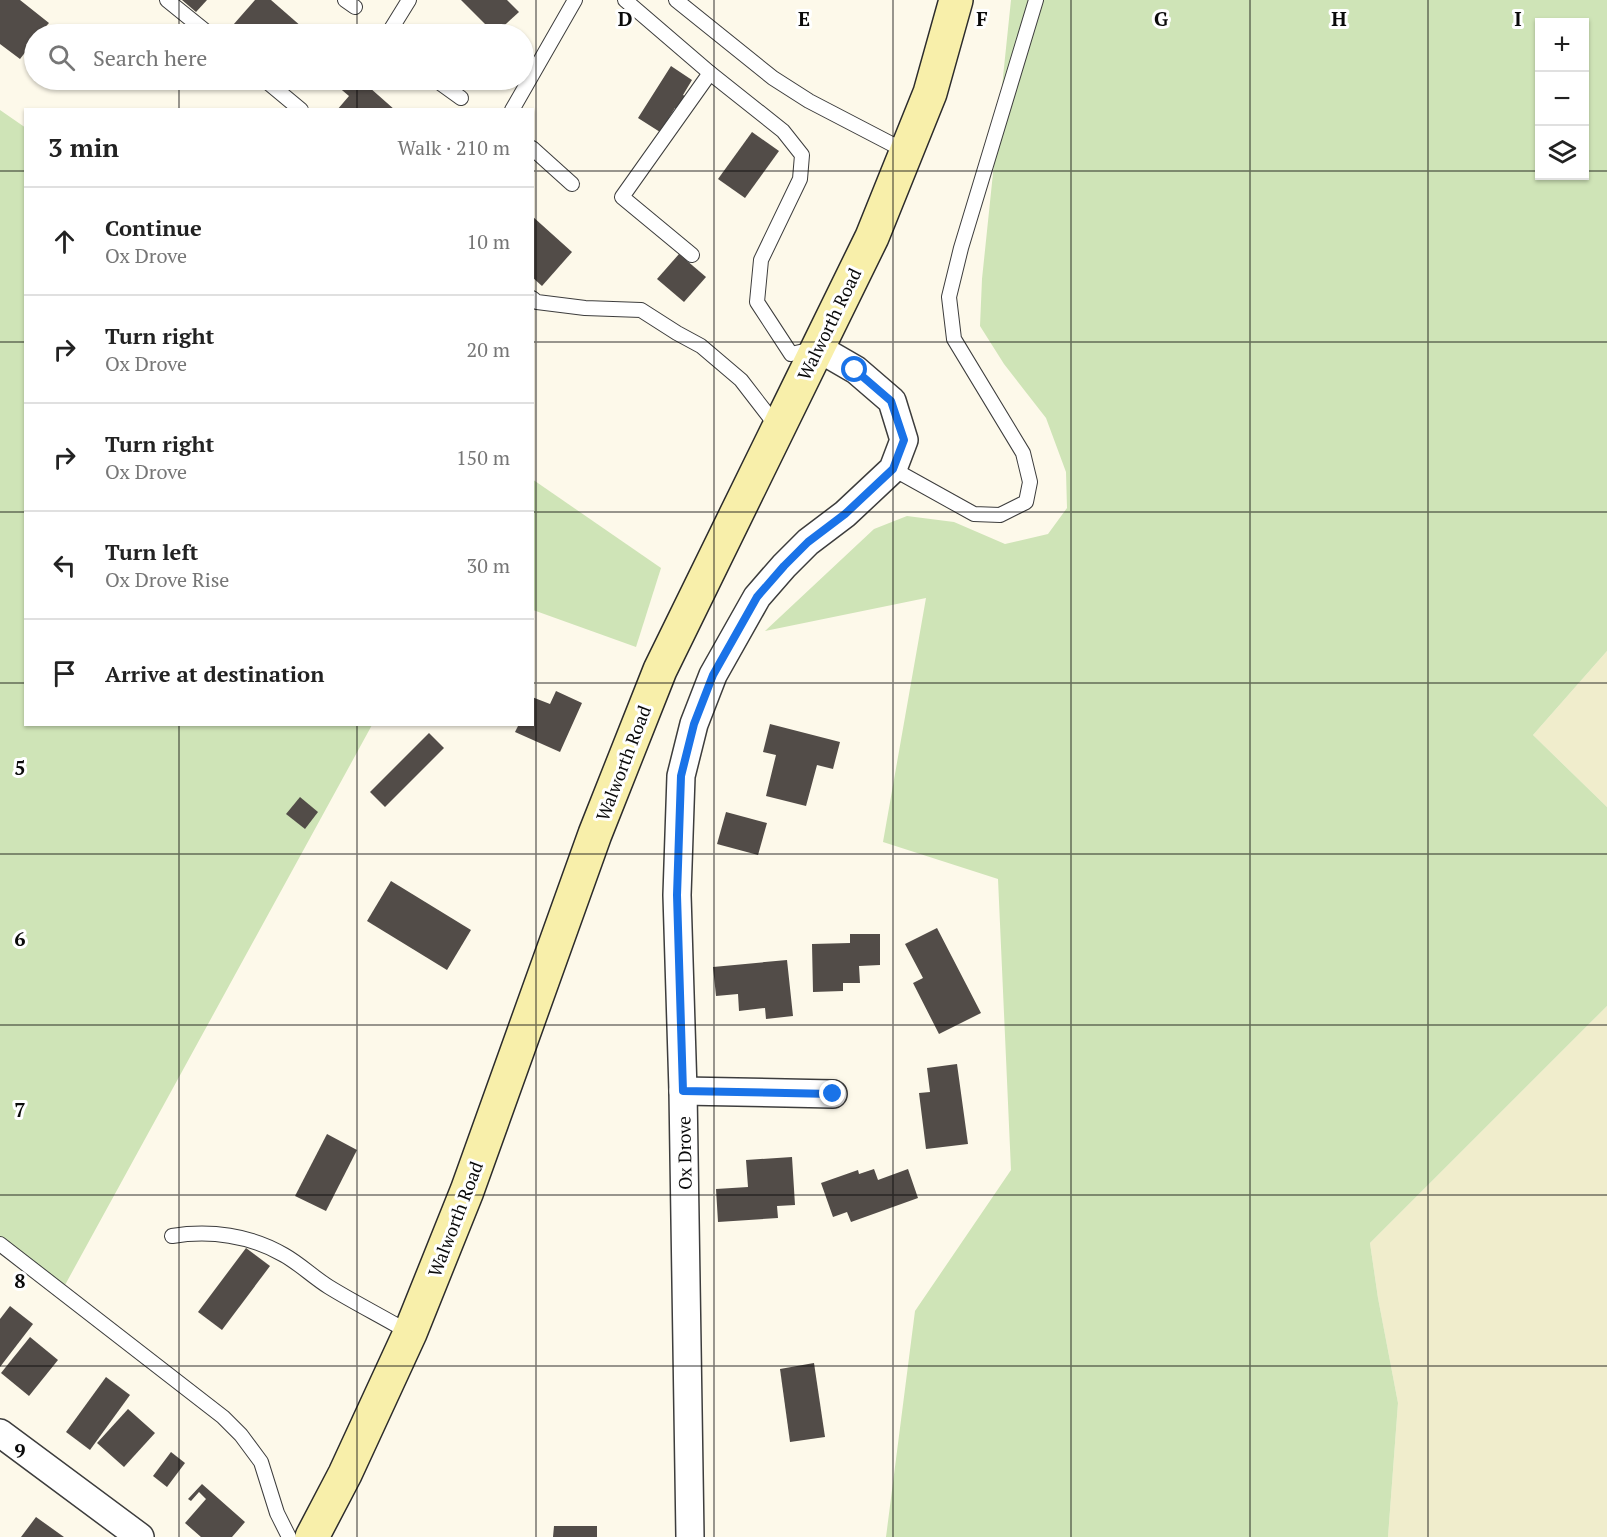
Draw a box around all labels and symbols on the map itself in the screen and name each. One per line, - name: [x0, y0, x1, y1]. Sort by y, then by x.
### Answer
- text: D: [618, 5, 632, 32]
- text: E: [798, 5, 810, 32]
- text: F: [976, 5, 988, 32]
- text: G: [1154, 5, 1168, 32]
- text: H: [1331, 5, 1347, 32]
- text: I: [1514, 5, 1522, 32]
- street label: Walworth Road: [792, 264, 866, 384]
- route start: [841, 356, 867, 382]
- street label: Walworth Road: [590, 702, 656, 824]
- text: 5: [14, 754, 26, 781]
- text: 6: [14, 925, 26, 952]
- route end: [819, 1080, 845, 1106]
- text: 7: [14, 1096, 26, 1123]
- street label: Ox Drove: [671, 1116, 697, 1190]
- street label: Walworth Road: [422, 1158, 488, 1280]
- text: 8: [14, 1267, 26, 1294]
- text: 9: [14, 1437, 26, 1464]

